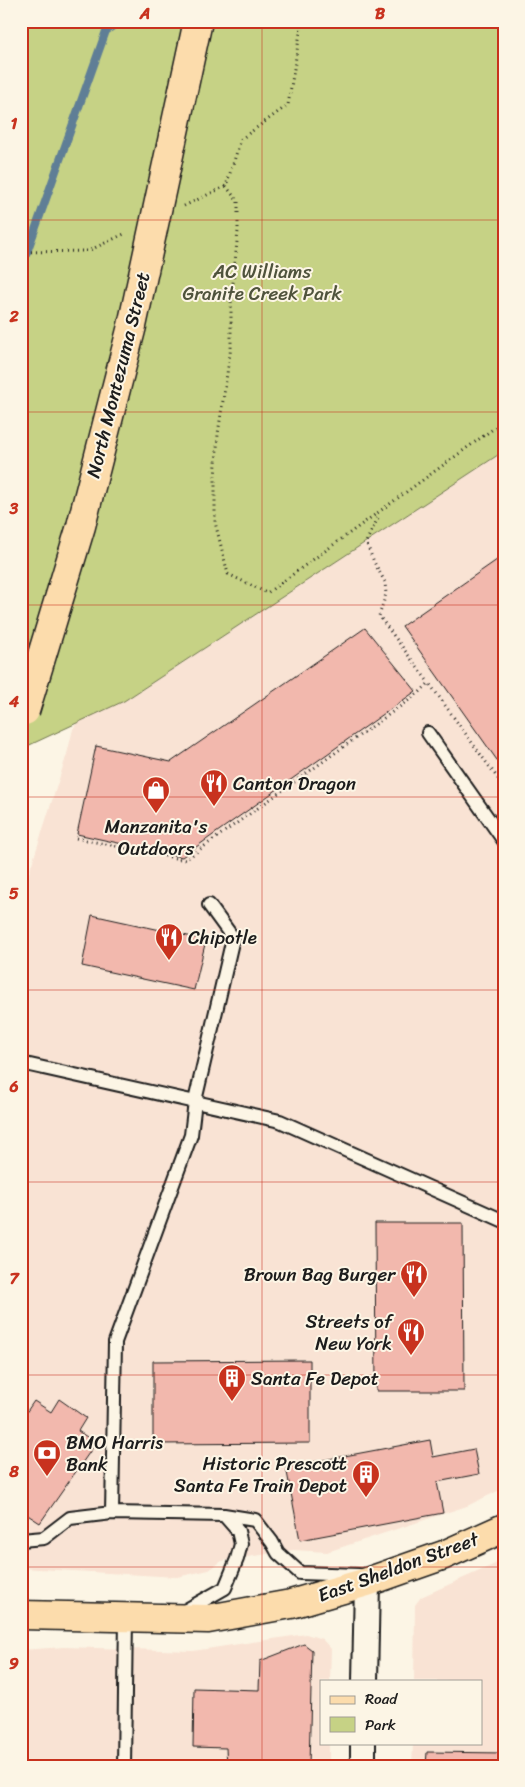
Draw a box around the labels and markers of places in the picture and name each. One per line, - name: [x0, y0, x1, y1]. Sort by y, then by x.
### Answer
- place label: Canton Dragon: [233, 767, 356, 800]
- restaurant icon: Canton Dragon: [199, 768, 229, 807]
- shop icon: Manzanita's Outdoors: [141, 775, 171, 814]
- place label: Manzanita's Outdoors: [104, 810, 208, 865]
- place label: Chipotle: [188, 921, 257, 954]
- restaurant icon: Chipotle: [154, 922, 184, 961]
- place label: Brown Bag Burger: [244, 1258, 396, 1291]
- restaurant icon: Brown Bag Burger: [399, 1259, 429, 1298]
- place label: Streets of New York: [305, 1305, 395, 1360]
- restaurant icon: Streets of New York: [396, 1317, 426, 1356]
- place label: Santa Fe Depot: [251, 1362, 379, 1395]
- building icon: Santa Fe Depot: [217, 1363, 247, 1402]
- place label: BMO Harris Bank: [66, 1426, 163, 1481]
- bank icon: BMO Harris Bank: [32, 1438, 62, 1477]
- place label: Historic Prescott Santa Fe Train Depot: [174, 1447, 347, 1502]
- building icon: Historic Prescott Santa Fe Train Depot: [351, 1459, 381, 1498]

